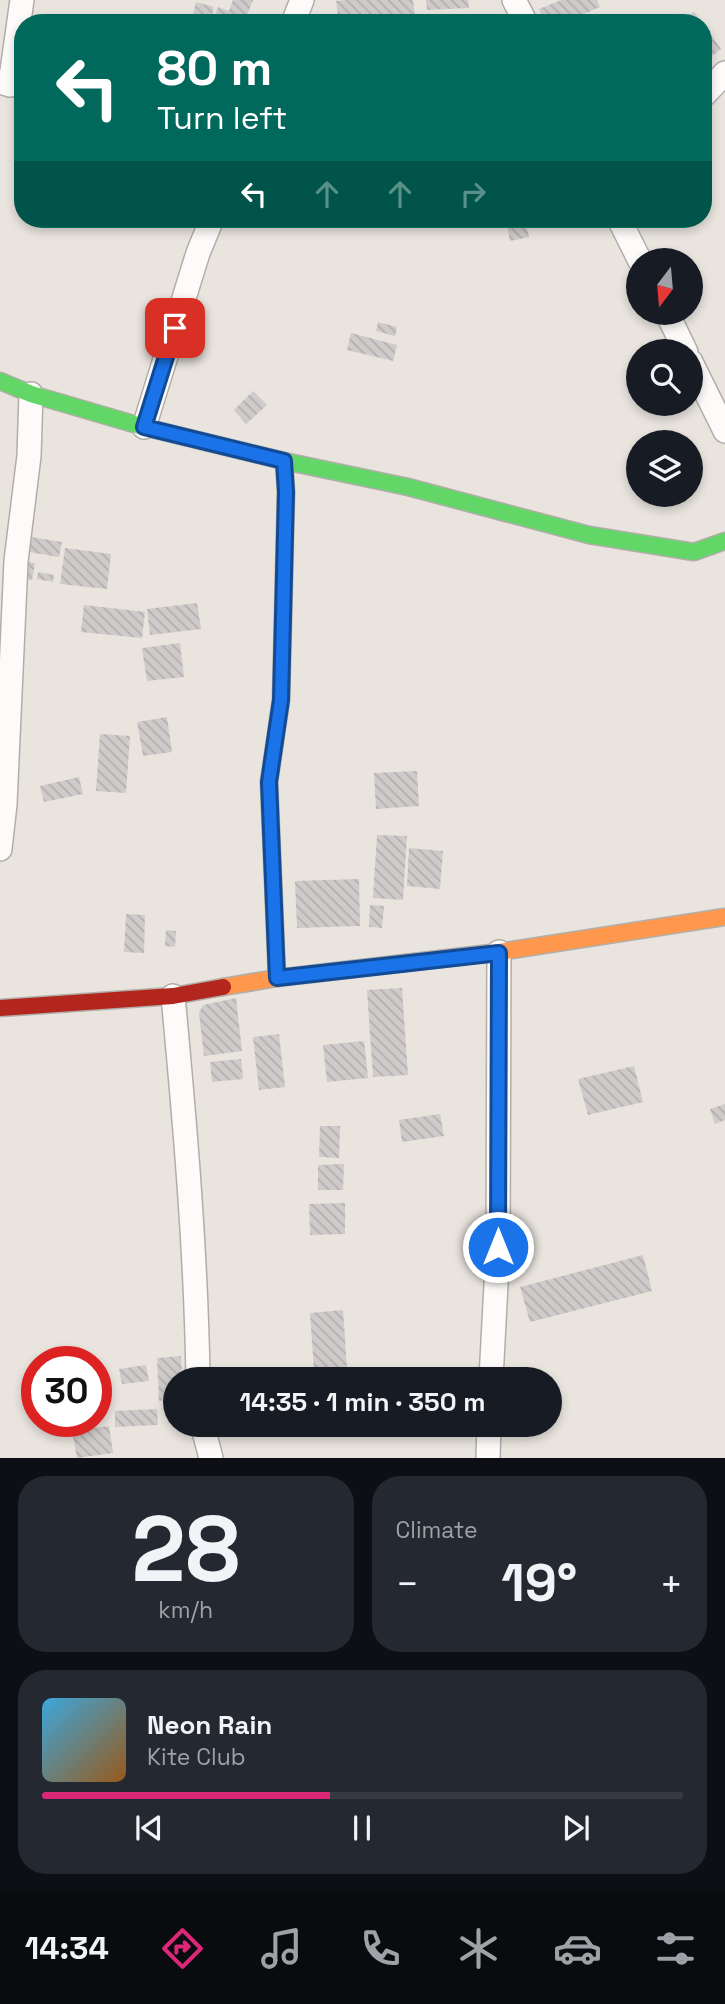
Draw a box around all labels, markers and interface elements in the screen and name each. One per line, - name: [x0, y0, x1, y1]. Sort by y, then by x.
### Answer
- text: 80 m: [157, 37, 272, 99]
- icon: left: [42, 42, 133, 133]
- text: Turn left: [157, 98, 287, 138]
- icon: left: [235, 175, 273, 213]
- icon: ahead: [308, 175, 346, 213]
- icon: ahead: [381, 175, 419, 213]
- icon: right: [454, 175, 492, 213]
- north arrow: [626, 248, 704, 326]
- map controls: [626, 248, 703, 507]
- pin: [145, 298, 205, 358]
- icon: arrive: [156, 309, 194, 347]
- button: search: [626, 339, 703, 416]
- button: layers: [626, 430, 703, 507]
- position arrow: [461, 1210, 535, 1284]
- speed limit sign: 30: [21, 1346, 112, 1437]
- text: 14:35 · 1 min · 350 m: [240, 1385, 485, 1419]
- text: 28: [131, 1491, 240, 1608]
- text: Climate: [396, 1515, 478, 1545]
- text: 19°: [501, 1550, 577, 1616]
- text: −: [396, 1560, 419, 1608]
- text: +: [659, 1560, 683, 1608]
- text: km/h: [158, 1595, 213, 1625]
- text: Neon Rain: [147, 1708, 272, 1742]
- text: Kite Club: [147, 1742, 246, 1772]
- icon: previous: [130, 1809, 168, 1847]
- icon: pause: [343, 1809, 381, 1847]
- icon: next: [557, 1809, 595, 1847]
- icon: directions: [158, 1924, 207, 1973]
- icon: music: [257, 1924, 306, 1973]
- icon: phone: [356, 1924, 405, 1973]
- icon: climate: [454, 1924, 503, 1973]
- icon: car: [553, 1924, 602, 1973]
- icon: filters: [651, 1924, 700, 1973]
- text: 14:34: [25, 1928, 109, 1968]

